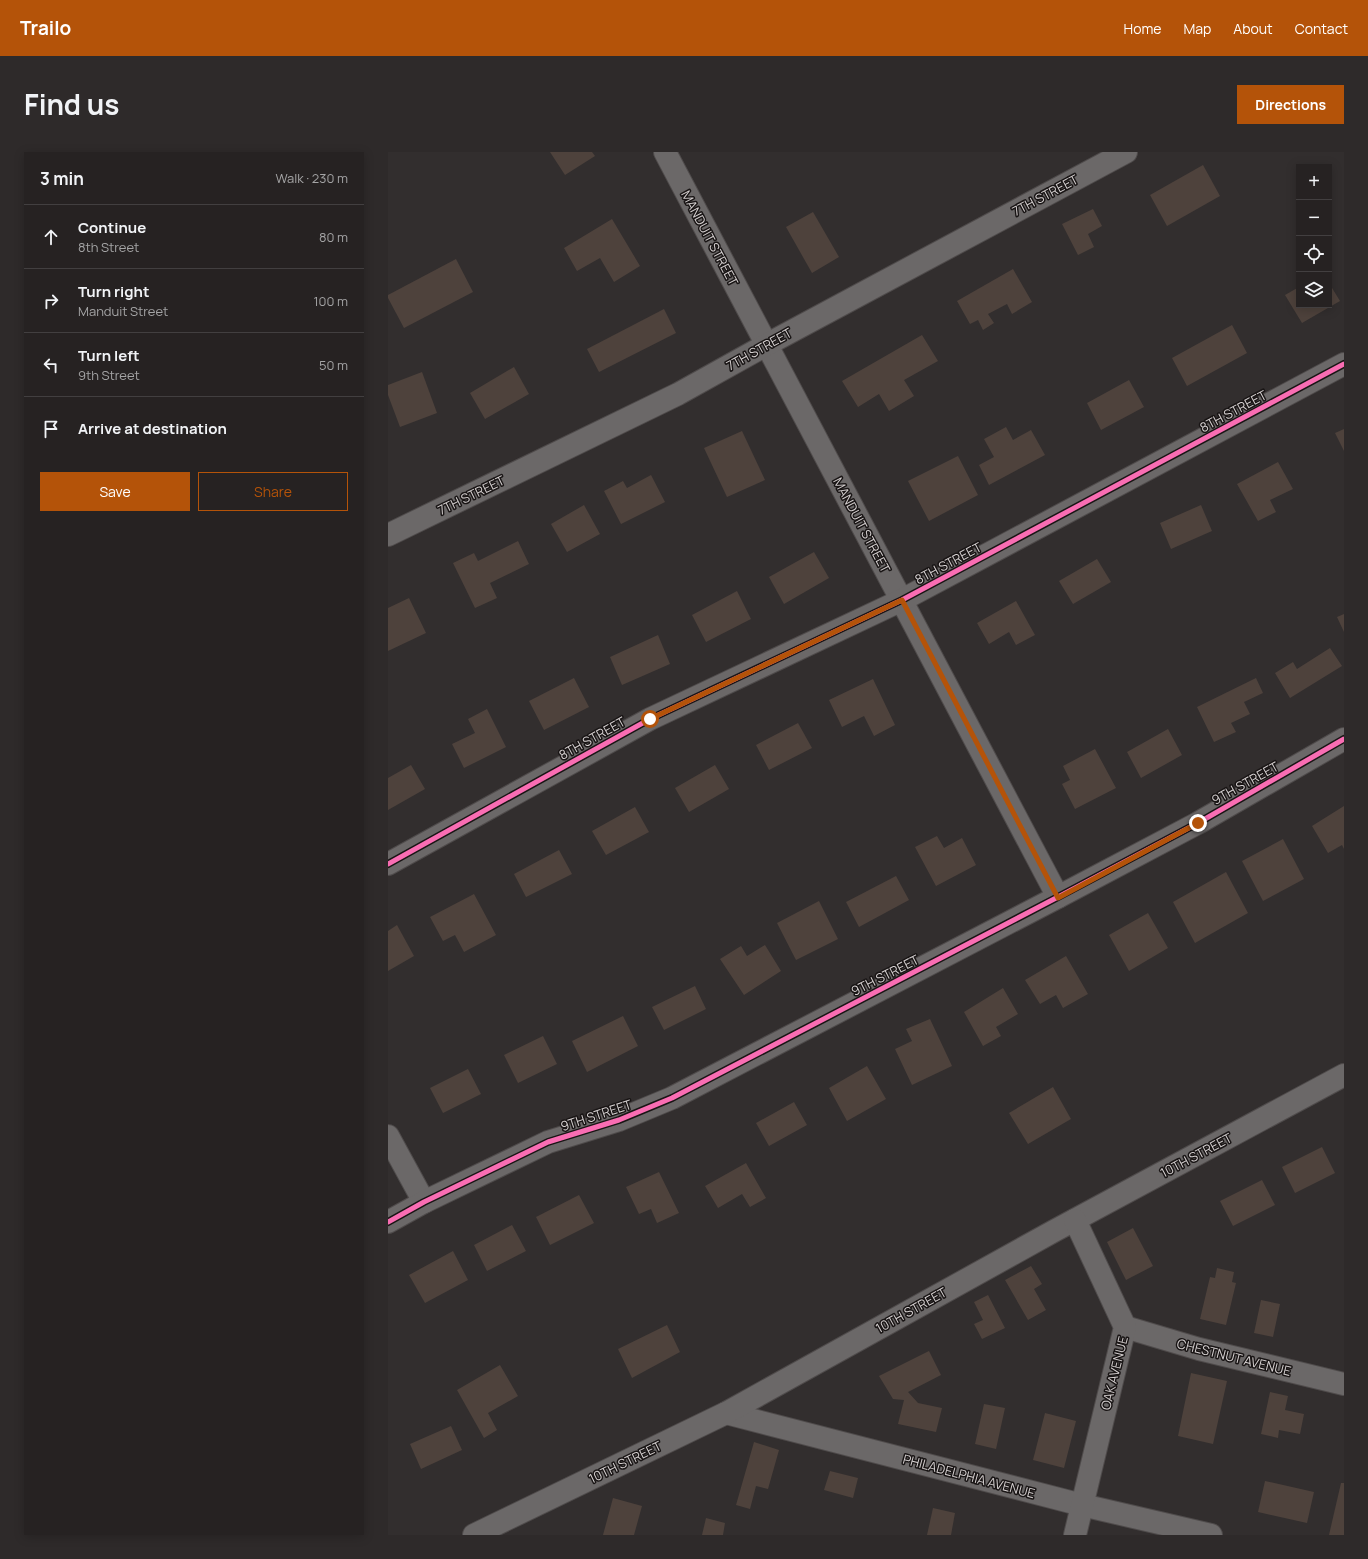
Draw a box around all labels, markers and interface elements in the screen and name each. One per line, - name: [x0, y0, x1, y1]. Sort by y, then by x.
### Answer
- text: Trailo: [20, 15, 71, 41]
- text: Home: [1124, 19, 1161, 38]
- text: Map: [1183, 19, 1211, 38]
- text: About: [1233, 19, 1273, 38]
- text: Contact: [1295, 19, 1348, 38]
- text: Find us: [24, 85, 119, 123]
- button: Directions: [1237, 85, 1344, 124]
- map controls: [1296, 164, 1332, 308]
- button: +: [1296, 164, 1332, 200]
- text: 3 min: [40, 167, 84, 190]
- text: Walk · 230 m: [275, 169, 348, 187]
- street label: 7TH STREET: [1009, 170, 1081, 220]
- street label: MANDUIT STREET: [677, 187, 743, 289]
- button: −: [1296, 200, 1332, 236]
- text: Continue: [78, 217, 146, 238]
- icon: ahead: [40, 226, 62, 248]
- text: 80 m: [319, 228, 348, 246]
- button: locate: [1296, 236, 1332, 272]
- text: 8th Street: [78, 238, 139, 256]
- button: layers: [1296, 272, 1332, 308]
- text: Turn right: [78, 281, 149, 302]
- icon: right: [40, 290, 62, 312]
- text: 100 m: [313, 292, 348, 310]
- text: Manduit Street: [78, 302, 168, 320]
- street label: 7TH STREET: [723, 323, 795, 374]
- text: Turn left: [78, 345, 140, 366]
- icon: left: [40, 354, 62, 376]
- text: 50 m: [319, 356, 348, 374]
- text: 9th Street: [78, 366, 140, 384]
- street label: 8TH STREET: [1196, 386, 1270, 436]
- icon: arrive: [40, 418, 62, 440]
- text: Arrive at destination: [78, 418, 227, 439]
- street label: 7TH STREET: [435, 471, 508, 519]
- button: Save: [40, 472, 190, 511]
- button: Share: [198, 472, 348, 511]
- street label: MANDUIT STREET: [829, 474, 895, 576]
- street label: 8TH STREET: [911, 538, 985, 588]
- route start: [641, 710, 659, 728]
- street label: 8TH STREET: [556, 712, 629, 764]
- street label: 9TH STREET: [1208, 757, 1282, 809]
- route end: [1189, 814, 1207, 832]
- street label: 9TH STREET: [848, 950, 922, 1000]
- street label: 9TH STREET: [558, 1095, 634, 1135]
- street label: 10TH STREET: [1157, 1128, 1235, 1181]
- street label: 10TH STREET: [872, 1283, 950, 1337]
- street label: OAK AVENUE: [1096, 1334, 1132, 1412]
- street label: CHESTNUT AVENUE: [1175, 1334, 1293, 1380]
- street label: 10TH STREET: [586, 1437, 665, 1487]
- street label: PHILADELPHIA AVENUE: [901, 1450, 1037, 1502]

